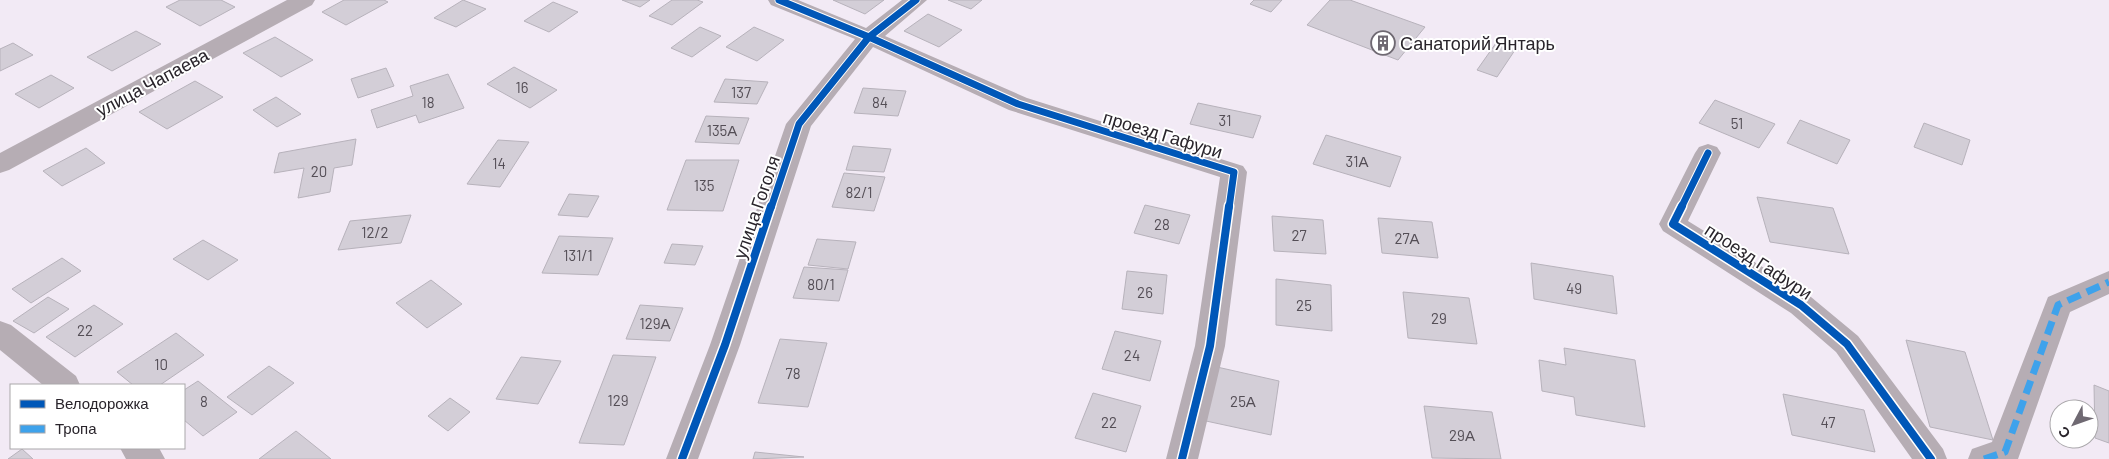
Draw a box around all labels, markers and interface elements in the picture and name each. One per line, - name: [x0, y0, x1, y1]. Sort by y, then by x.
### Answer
- building icon: Санаторий Янтарь: [1370, 30, 1396, 56]
- place label: Санаторий Янтарь: [1400, 32, 1555, 54]
- street label: улица Чапаева: [92, 43, 213, 121]
- house number: 16: [516, 78, 528, 96]
- house number: 137: [731, 83, 751, 101]
- house number: 18: [421, 93, 435, 111]
- house number: 84: [872, 93, 888, 111]
- street label: проезд Гафури: [1101, 105, 1225, 163]
- house number: 31: [1219, 111, 1231, 129]
- house number: 51: [1731, 114, 1743, 132]
- house number: 135А: [707, 121, 737, 139]
- house number: 31А: [1346, 152, 1368, 170]
- street label: улица Гоголя: [728, 153, 784, 261]
- house number: 14: [492, 154, 506, 172]
- house number: 20: [311, 162, 327, 180]
- house number: 135: [694, 176, 714, 194]
- house number: 82/1: [845, 183, 873, 201]
- house number: 28: [1154, 215, 1170, 233]
- street label: проезд Гафури: [1701, 218, 1817, 304]
- house number: 12/2: [361, 223, 389, 241]
- house number: 27: [1291, 226, 1307, 244]
- house number: 27А: [1394, 229, 1420, 247]
- house number: 131/1: [563, 246, 593, 264]
- house number: 80/1: [807, 275, 835, 293]
- house number: 49: [1566, 279, 1582, 297]
- house number: 26: [1137, 283, 1153, 301]
- house number: 25: [1296, 296, 1312, 314]
- house number: 29: [1431, 309, 1447, 327]
- house number: 129А: [639, 314, 671, 332]
- house number: 22: [77, 321, 93, 339]
- house number: 24: [1124, 346, 1140, 364]
- house number: 10: [154, 355, 168, 373]
- house number: 78: [786, 364, 800, 382]
- legend: [10, 384, 185, 449]
- house number: 129: [607, 391, 629, 409]
- house number: 8: [200, 392, 208, 410]
- house number: 25А: [1230, 392, 1256, 410]
- text: Велодорожка: [55, 394, 149, 412]
- north arrow: [2049, 399, 2099, 449]
- house number: 22: [1101, 413, 1117, 431]
- house number: 47: [1821, 413, 1835, 431]
- text: Тропа: [55, 419, 97, 437]
- text: С: [2054, 423, 2074, 442]
- house number: 29А: [1449, 426, 1475, 444]

